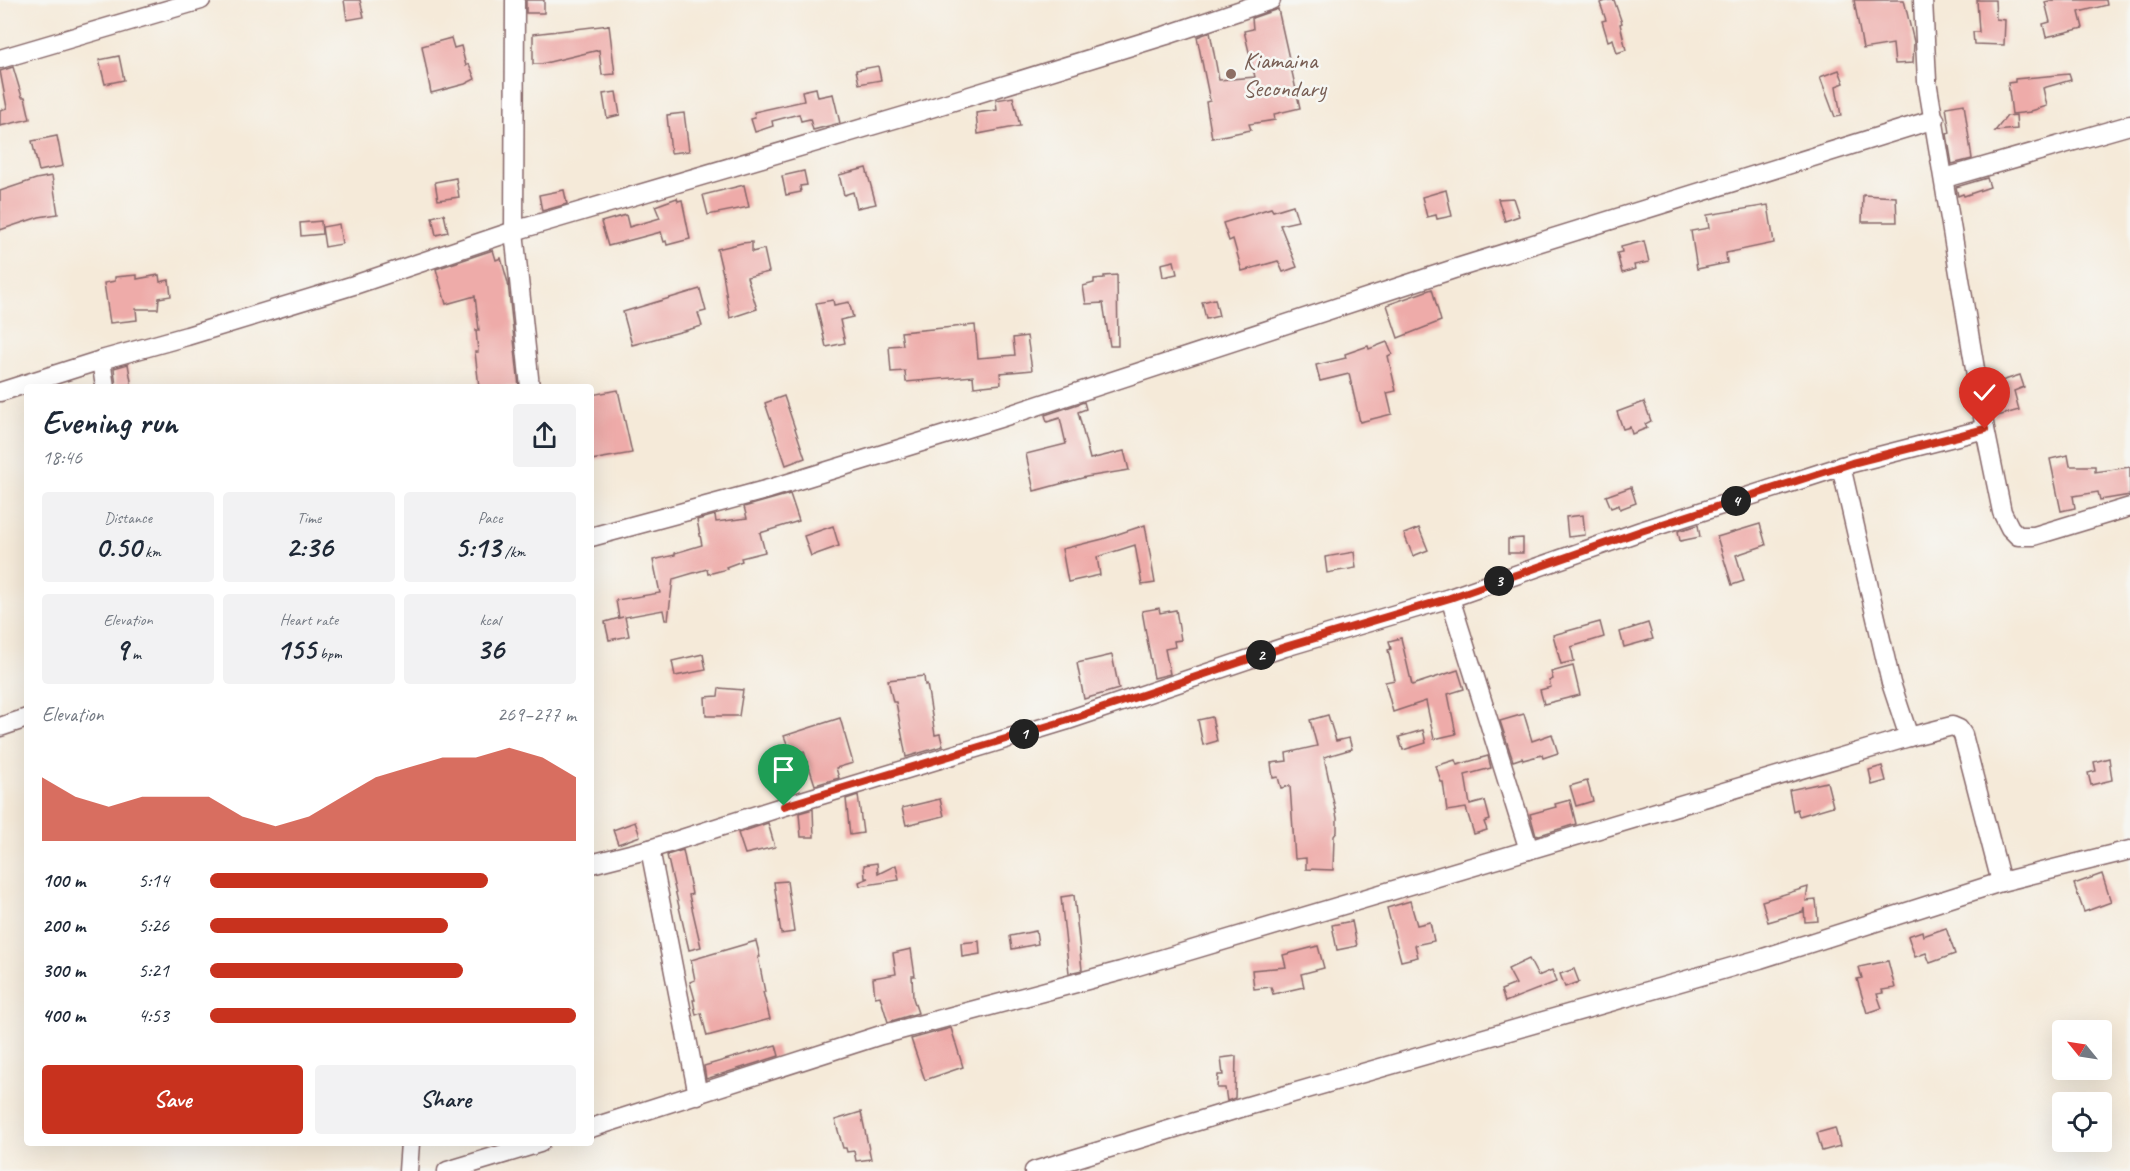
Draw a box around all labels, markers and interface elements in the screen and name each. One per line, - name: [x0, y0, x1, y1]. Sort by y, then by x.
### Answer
- place label: Kiamaina Secondary: [1243, 45, 1328, 103]
- marker: Kiamaina Secondary: [1224, 67, 1238, 81]
- pin: [1959, 367, 2010, 429]
- icon: check: [1968, 376, 2001, 409]
- text: Evening run: [42, 401, 177, 443]
- button: share: [513, 404, 576, 467]
- text: 18:46: [42, 445, 82, 470]
- pin: 4: [1721, 486, 1751, 516]
- text: 4: [1732, 491, 1740, 511]
- text: Distance: [104, 508, 152, 528]
- text: Time: [297, 508, 321, 528]
- text: Pace: [478, 508, 502, 528]
- text: 0.50: [95, 528, 141, 566]
- text: 2:36: [285, 528, 333, 566]
- text: 5:13: [455, 528, 501, 566]
- text: km: [141, 542, 161, 562]
- text: /km: [501, 542, 525, 562]
- pin: 3: [1484, 566, 1514, 596]
- text: 3: [1495, 571, 1503, 591]
- text: Elevation: [103, 610, 153, 630]
- text: Heart rate: [280, 610, 338, 630]
- text: kcal: [479, 610, 501, 630]
- text: 9: [115, 630, 128, 668]
- text: 155: [276, 630, 316, 668]
- text: 36: [476, 630, 504, 668]
- pin: 2: [1246, 640, 1276, 670]
- text: m: [128, 644, 141, 664]
- text: bpm: [316, 644, 342, 664]
- text: 2: [1257, 645, 1265, 665]
- text: Elevation: [42, 702, 104, 727]
- text: 269–277 m: [497, 702, 576, 727]
- pin: 1: [1009, 719, 1039, 749]
- text: 1: [1020, 724, 1028, 744]
- pin: [758, 744, 809, 806]
- icon: arrive: [767, 753, 800, 786]
- text: 100 m: [42, 868, 85, 893]
- text: 5:14: [138, 868, 169, 893]
- text: 200 m: [42, 913, 85, 938]
- text: 5:26: [138, 913, 169, 938]
- text: 300 m: [42, 958, 85, 983]
- text: 5:21: [138, 958, 169, 983]
- text: 400 m: [42, 1003, 85, 1028]
- text: 4:53: [138, 1003, 169, 1028]
- north arrow: [2052, 1020, 2112, 1080]
- map controls: [2052, 1020, 2112, 1152]
- button: Save: [42, 1065, 303, 1134]
- button: Share: [315, 1065, 576, 1134]
- button: locate: [2052, 1092, 2112, 1152]

